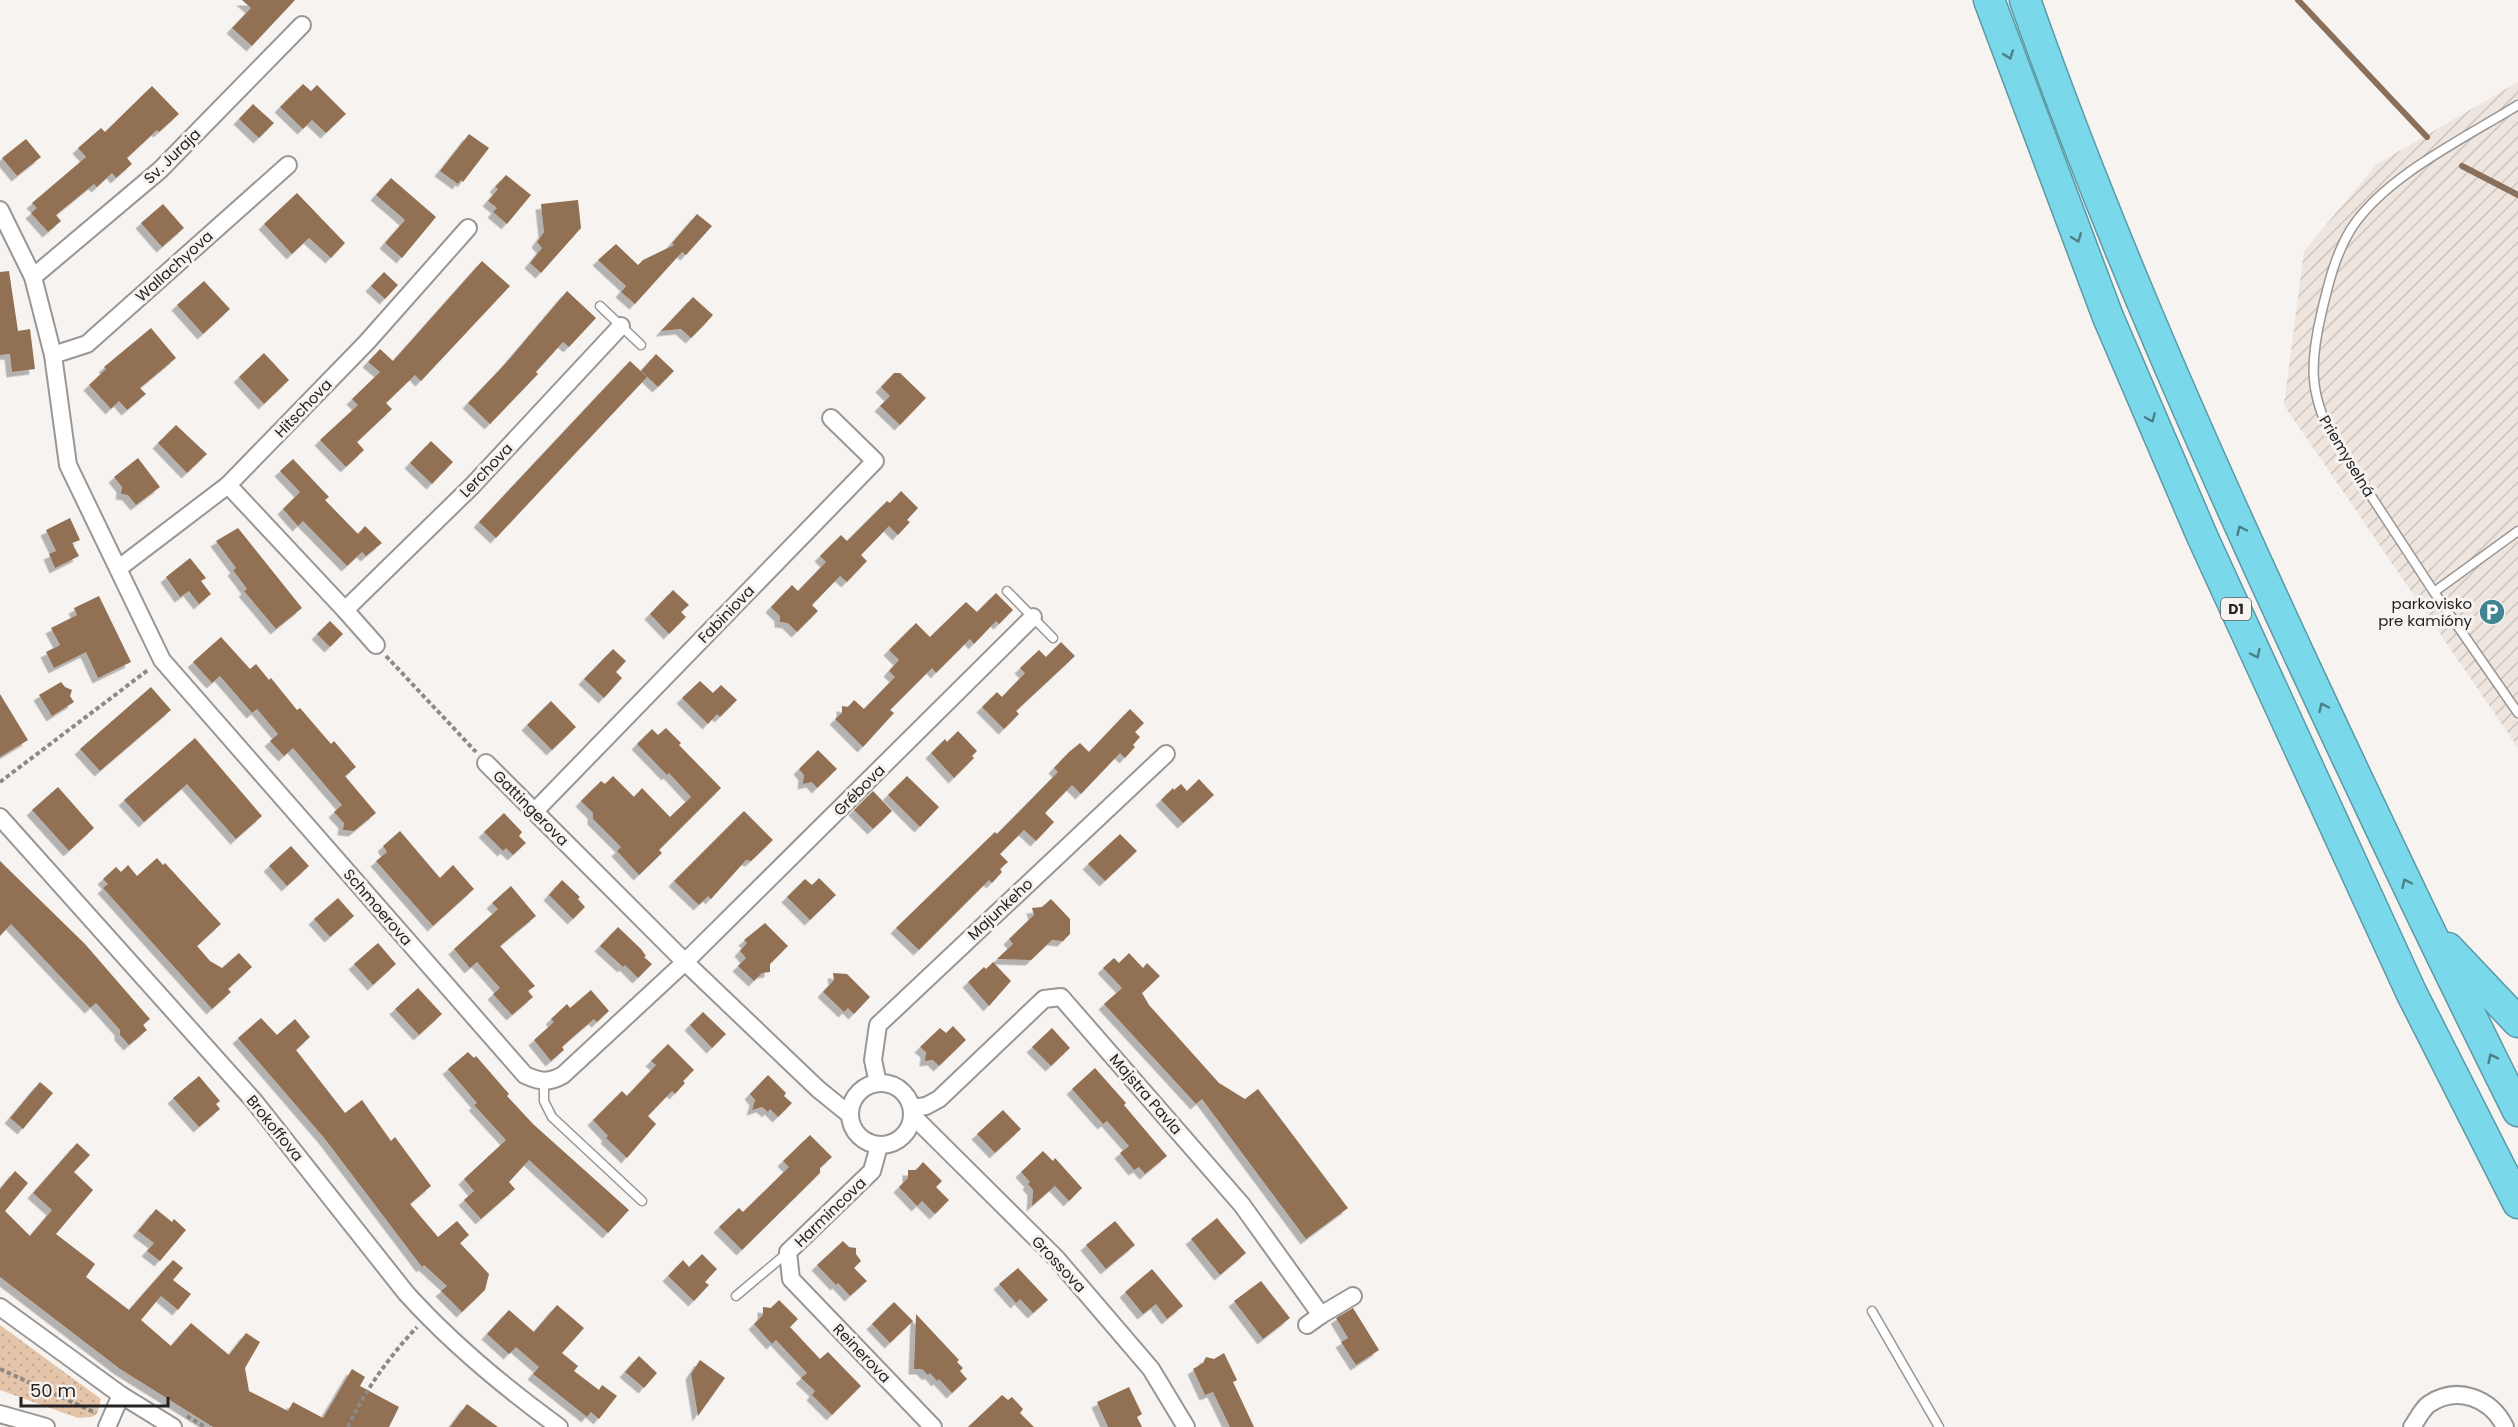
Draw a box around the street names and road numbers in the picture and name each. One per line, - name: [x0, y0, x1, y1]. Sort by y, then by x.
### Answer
- street label: Sv. Juraja: [139, 124, 205, 188]
- street label: Wallachyova: [131, 226, 217, 306]
- street label: Hitschova: [270, 374, 336, 442]
- street label: Priemyselná: [2314, 411, 2380, 501]
- street label: Lerchova: [455, 438, 517, 502]
- street label: Fabiniova: [693, 580, 759, 648]
- road number: D1: [2221, 598, 2251, 620]
- street label: Grébova: [829, 760, 889, 820]
- street label: Gattingerova: [488, 765, 574, 851]
- street label: Schmoerova: [339, 864, 417, 950]
- street label: Majunkeho: [963, 873, 1037, 945]
- street label: Majstra Pavla: [1105, 1049, 1187, 1139]
- street label: Brokoffova: [242, 1090, 308, 1166]
- street label: Harmincova: [790, 1172, 870, 1252]
- street label: Grossova: [1027, 1231, 1091, 1297]
- street label: Reinerova: [828, 1319, 896, 1387]

